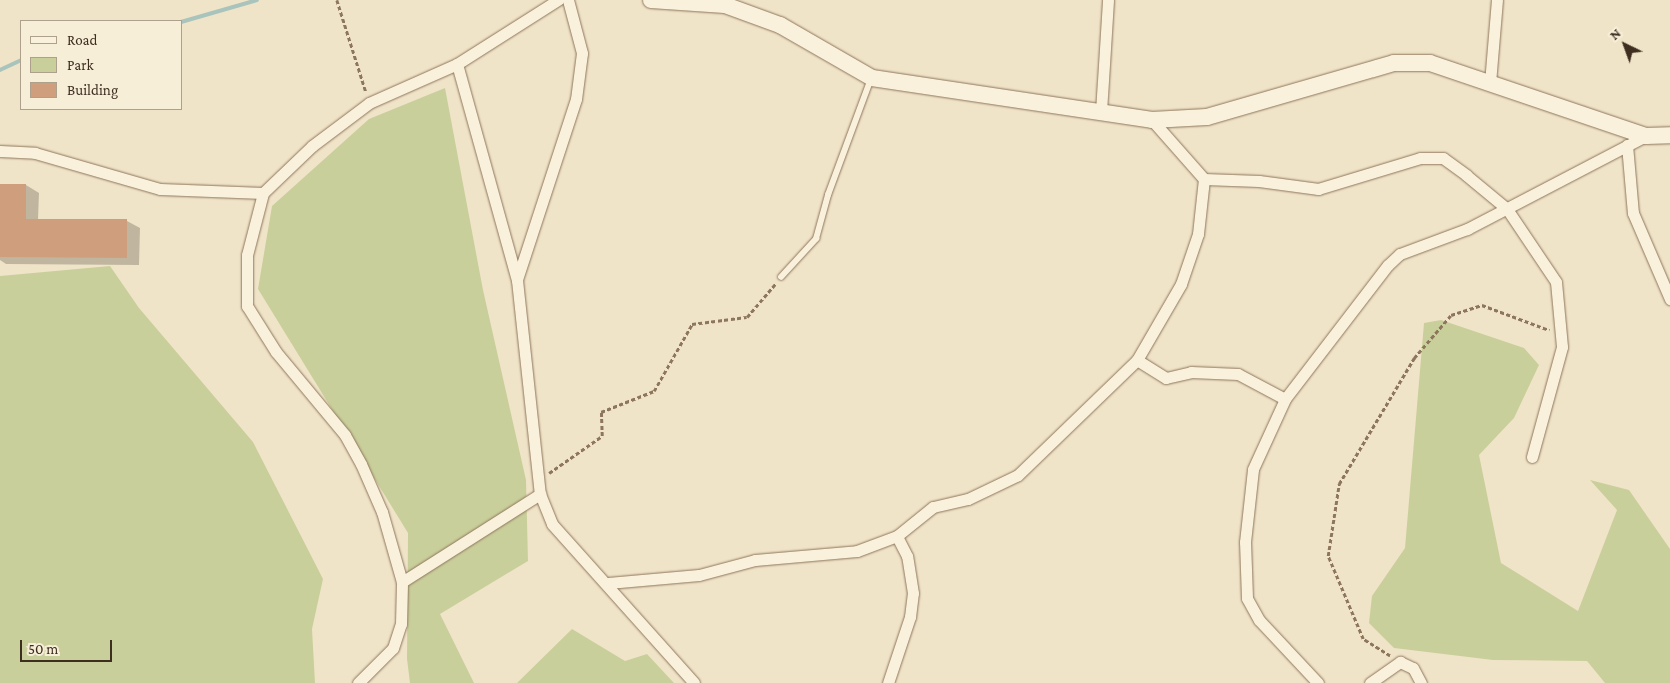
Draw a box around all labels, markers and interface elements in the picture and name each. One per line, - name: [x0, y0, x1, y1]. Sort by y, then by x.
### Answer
- legend: [20, 20, 182, 110]
- north arrow: [1600, 20, 1650, 70]
- text: N: [1606, 25, 1624, 43]
- text: Road: [67, 32, 97, 48]
- text: Park: [67, 57, 94, 73]
- text: Building: [67, 82, 118, 98]
- scale bar: [22, 630, 115, 662]
- text: 50 m: [28, 641, 58, 657]

